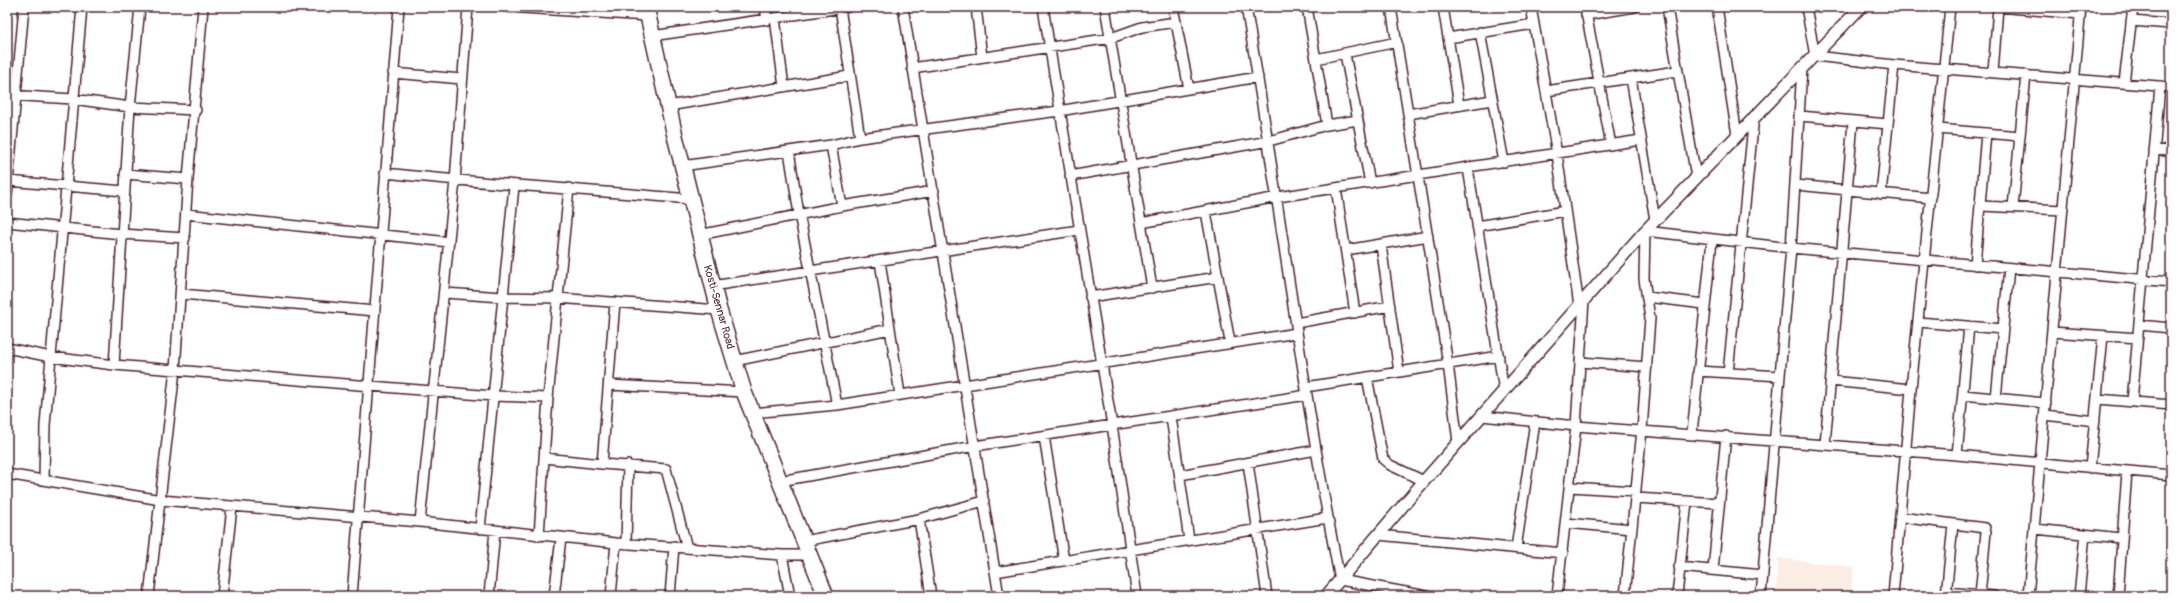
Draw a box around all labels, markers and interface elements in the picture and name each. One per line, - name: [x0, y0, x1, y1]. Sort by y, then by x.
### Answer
- street label: Kosti-Sennar Road: [701, 263, 737, 351]

